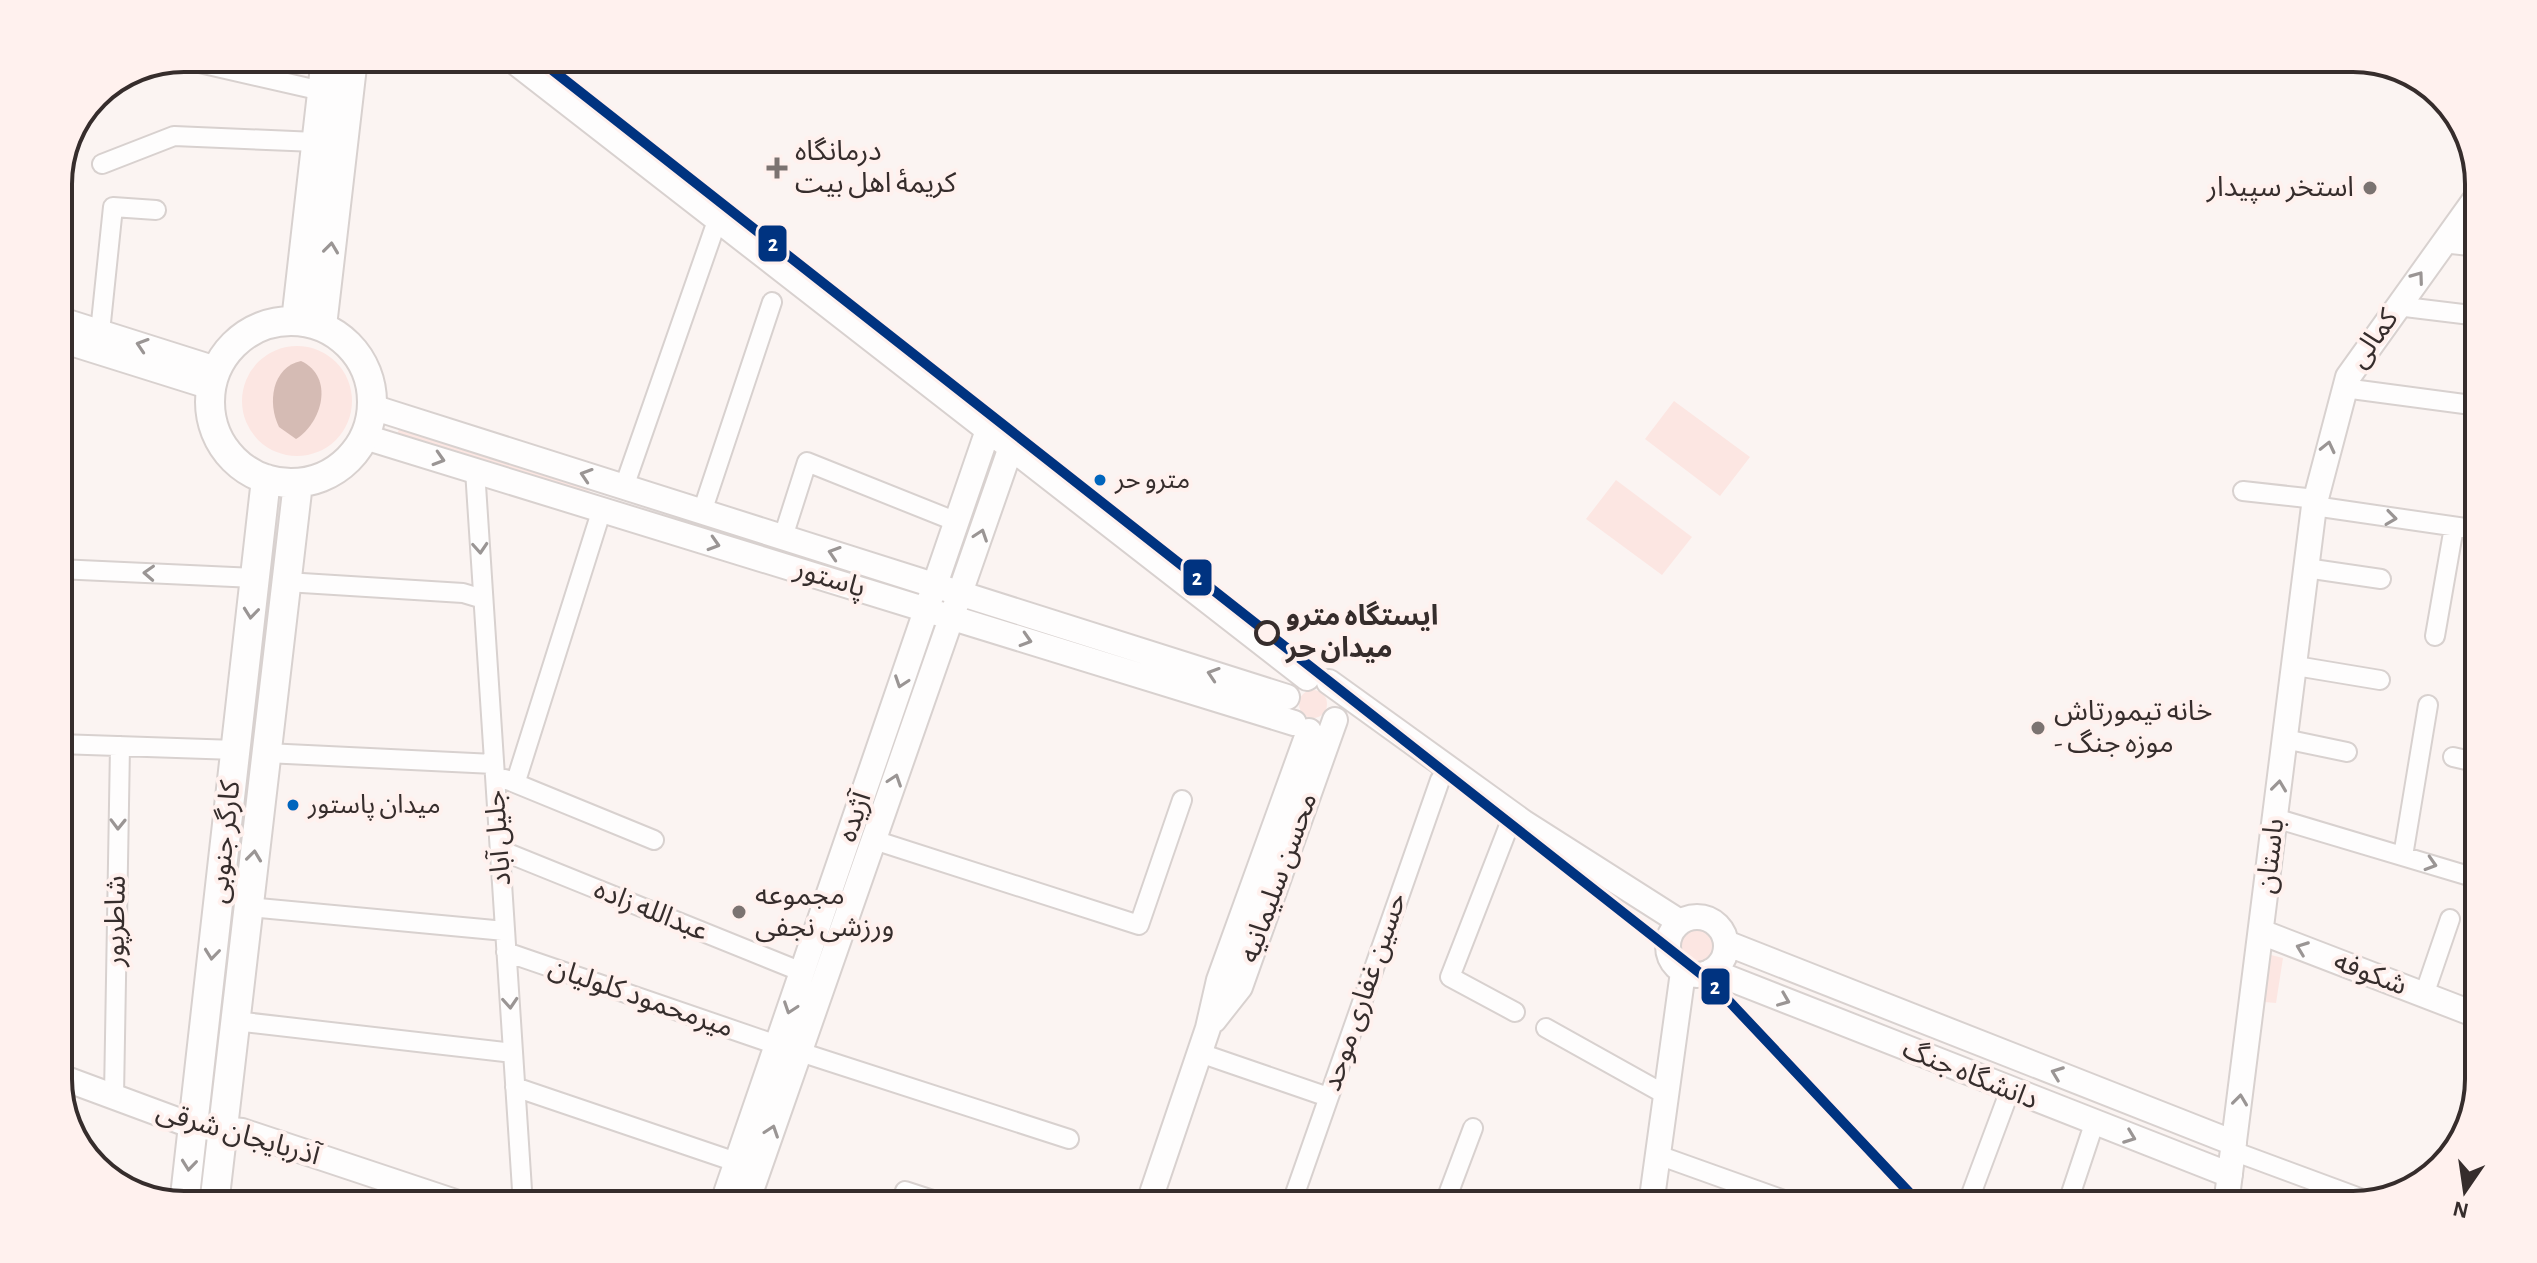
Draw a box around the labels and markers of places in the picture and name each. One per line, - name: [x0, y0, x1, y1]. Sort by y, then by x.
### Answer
- place label: درمانگاه کریمهٔ اهل بیت: [795, 137, 956, 199]
- marker: درمانگاه کریمهٔ اهل بیت: [766, 157, 788, 179]
- place label: استخر سپیدار: [2206, 174, 2354, 204]
- marker: استخر سپیدار: [2361, 179, 2379, 197]
- place label: مترو حر: [1114, 467, 1190, 494]
- marker: مترو حر: [1092, 472, 1108, 488]
- place label: ایستگاه مترو میدان حر: [1285, 600, 1439, 664]
- marker: ایستگاه مترو میدان حر: [1255, 621, 1279, 645]
- place label: خانه تیمورتاش - موزه جنگ: [2054, 698, 2212, 759]
- marker: خانه تیمورتاش - موزه جنگ: [2029, 719, 2047, 737]
- place label: میدان پاستور: [307, 792, 441, 821]
- marker: میدان پاستور: [285, 797, 301, 813]
- place label: مجموعه ورزشی نجفی: [755, 882, 894, 943]
- marker: مجموعه ورزشی نجفی: [730, 903, 748, 921]

